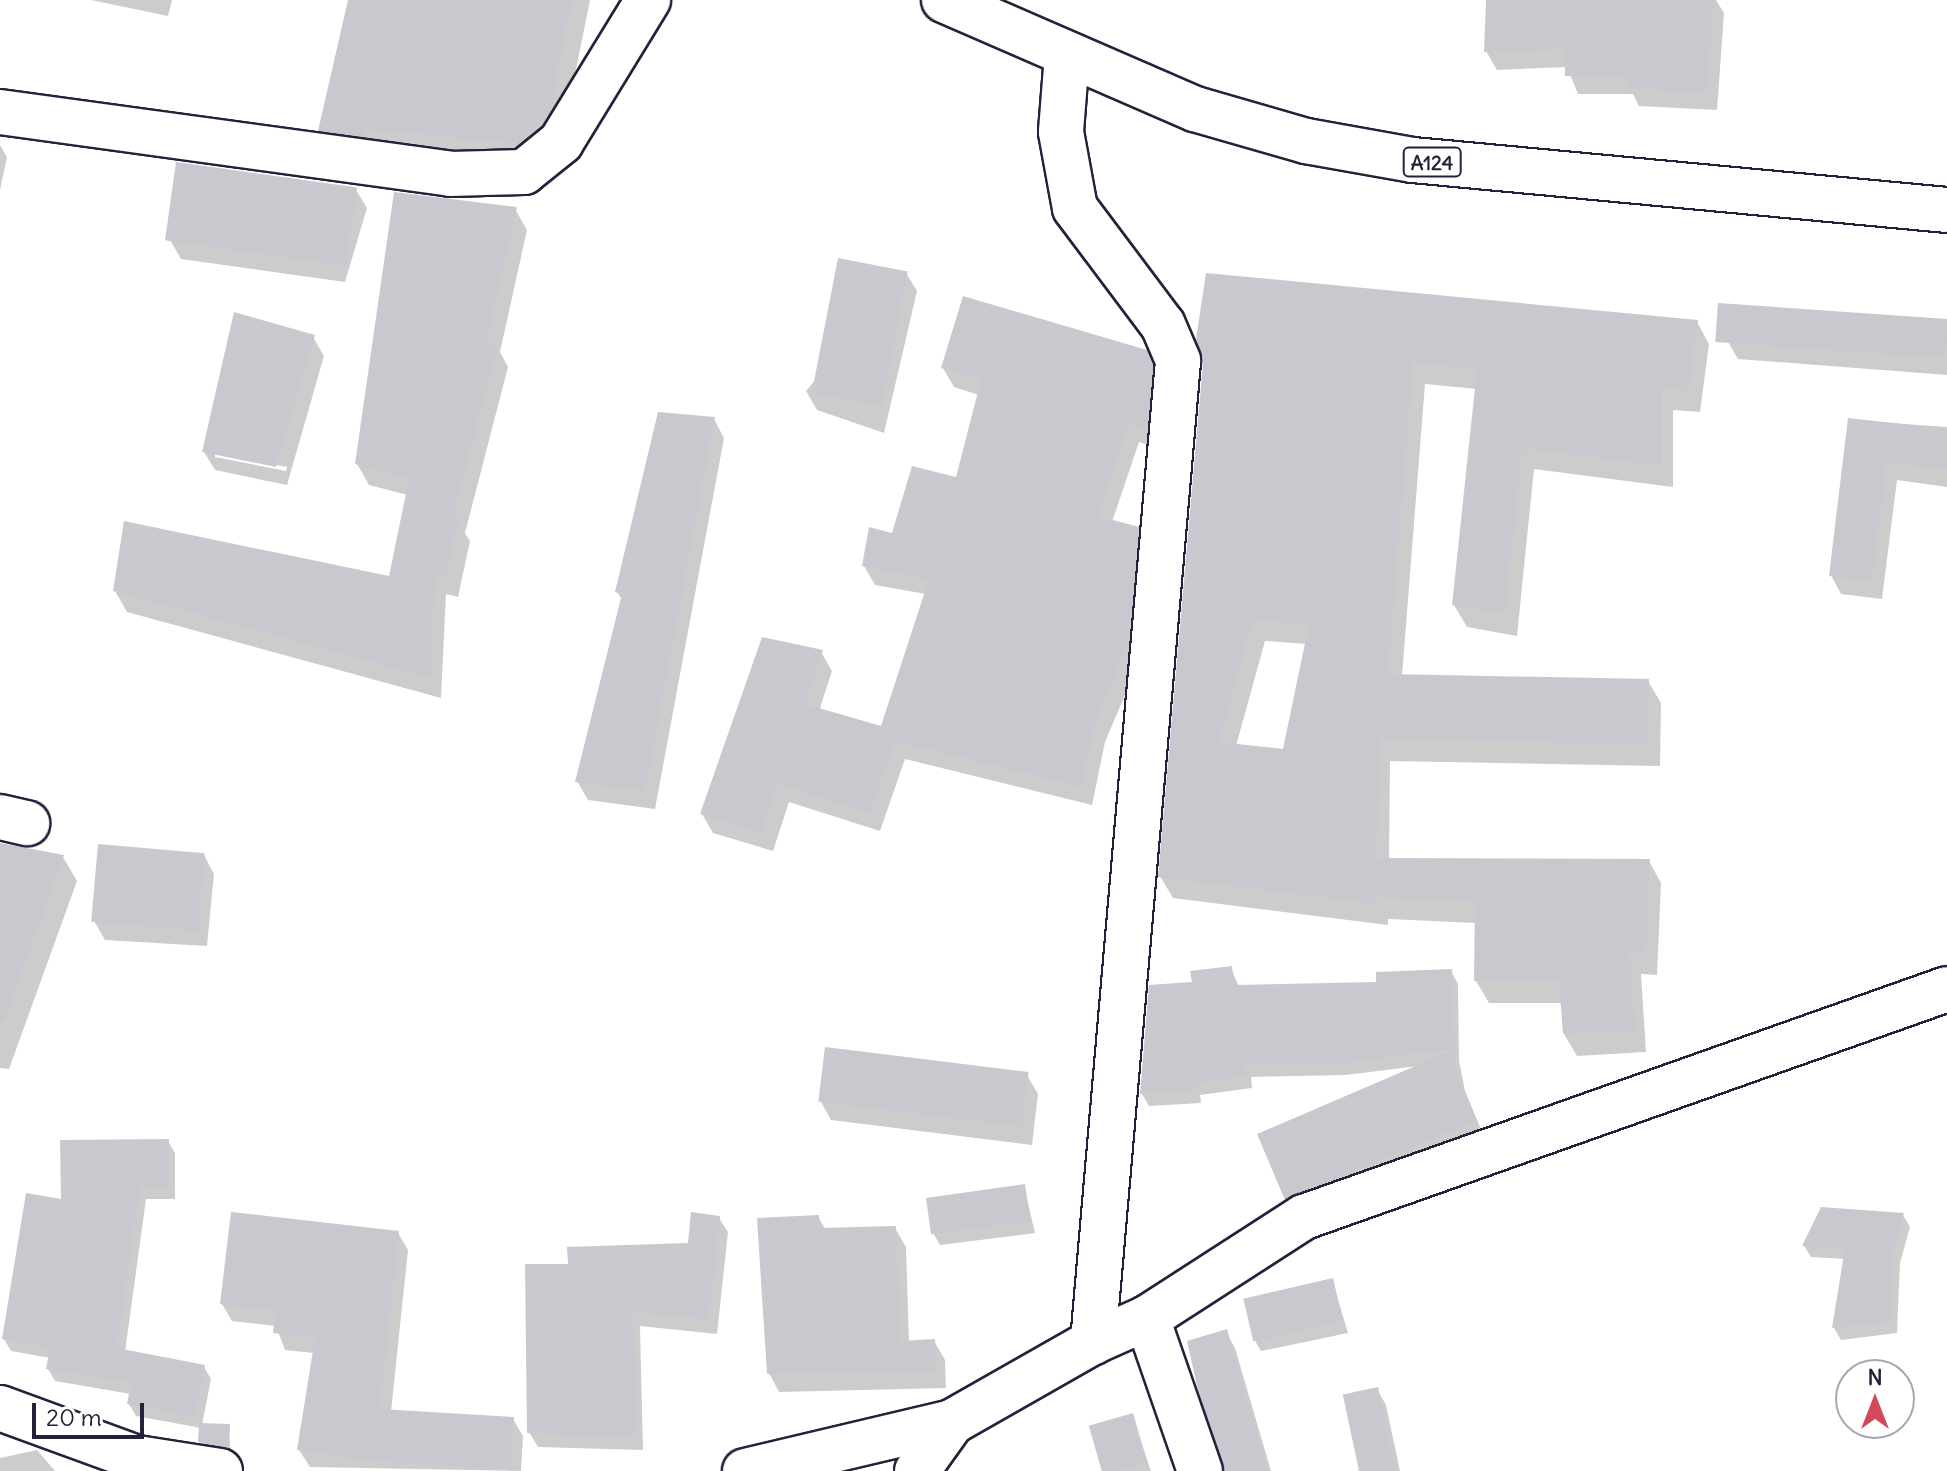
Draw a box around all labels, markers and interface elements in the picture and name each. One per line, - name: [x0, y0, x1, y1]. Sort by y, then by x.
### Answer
- road number: A124: [1402, 146, 1462, 178]
- north arrow: [1835, 1359, 1915, 1439]
- text: N: [1867, 1363, 1883, 1391]
- scale bar: [36, 1387, 148, 1437]
- text: 20 m: [46, 1402, 102, 1432]

